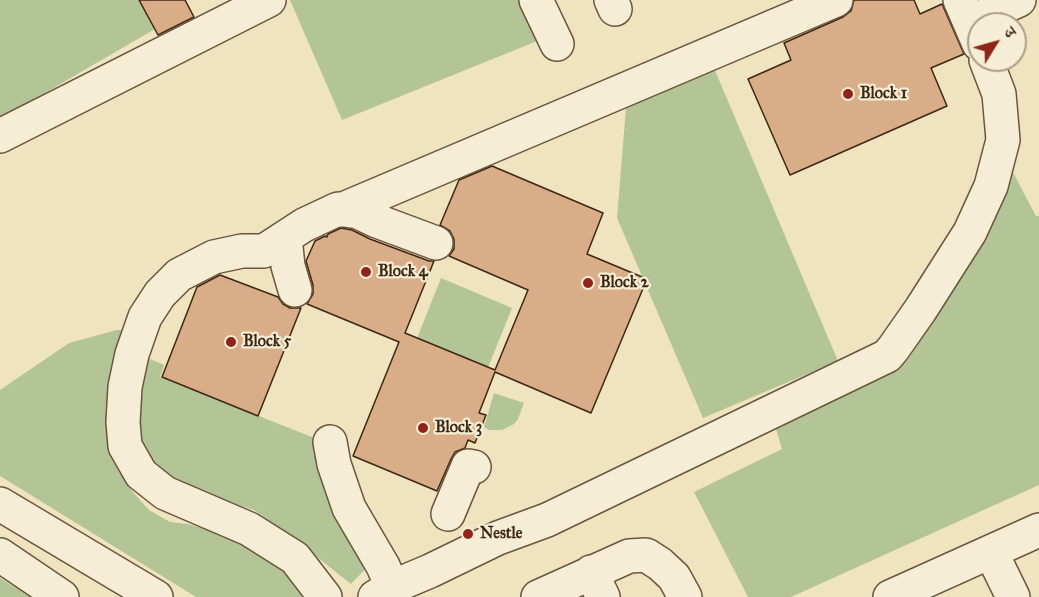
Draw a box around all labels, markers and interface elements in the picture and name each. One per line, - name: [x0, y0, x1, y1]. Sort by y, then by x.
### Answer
- north arrow: [967, 12, 1027, 72]
- text: उ: [1000, 23, 1020, 41]
- place label: Block 1: [860, 84, 907, 104]
- marker: Block 1: [841, 87, 855, 101]
- place label: Block 4: [378, 262, 428, 282]
- marker: Block 4: [359, 265, 373, 279]
- place label: Block 2: [600, 273, 649, 293]
- marker: Block 2: [581, 276, 595, 290]
- place label: Block 5: [243, 332, 291, 352]
- marker: Block 5: [224, 335, 238, 349]
- place label: Block 3: [435, 418, 482, 438]
- marker: Block 3: [416, 421, 430, 435]
- place label: Nestle: [480, 524, 522, 544]
- marker: Nestle: [461, 527, 475, 541]

